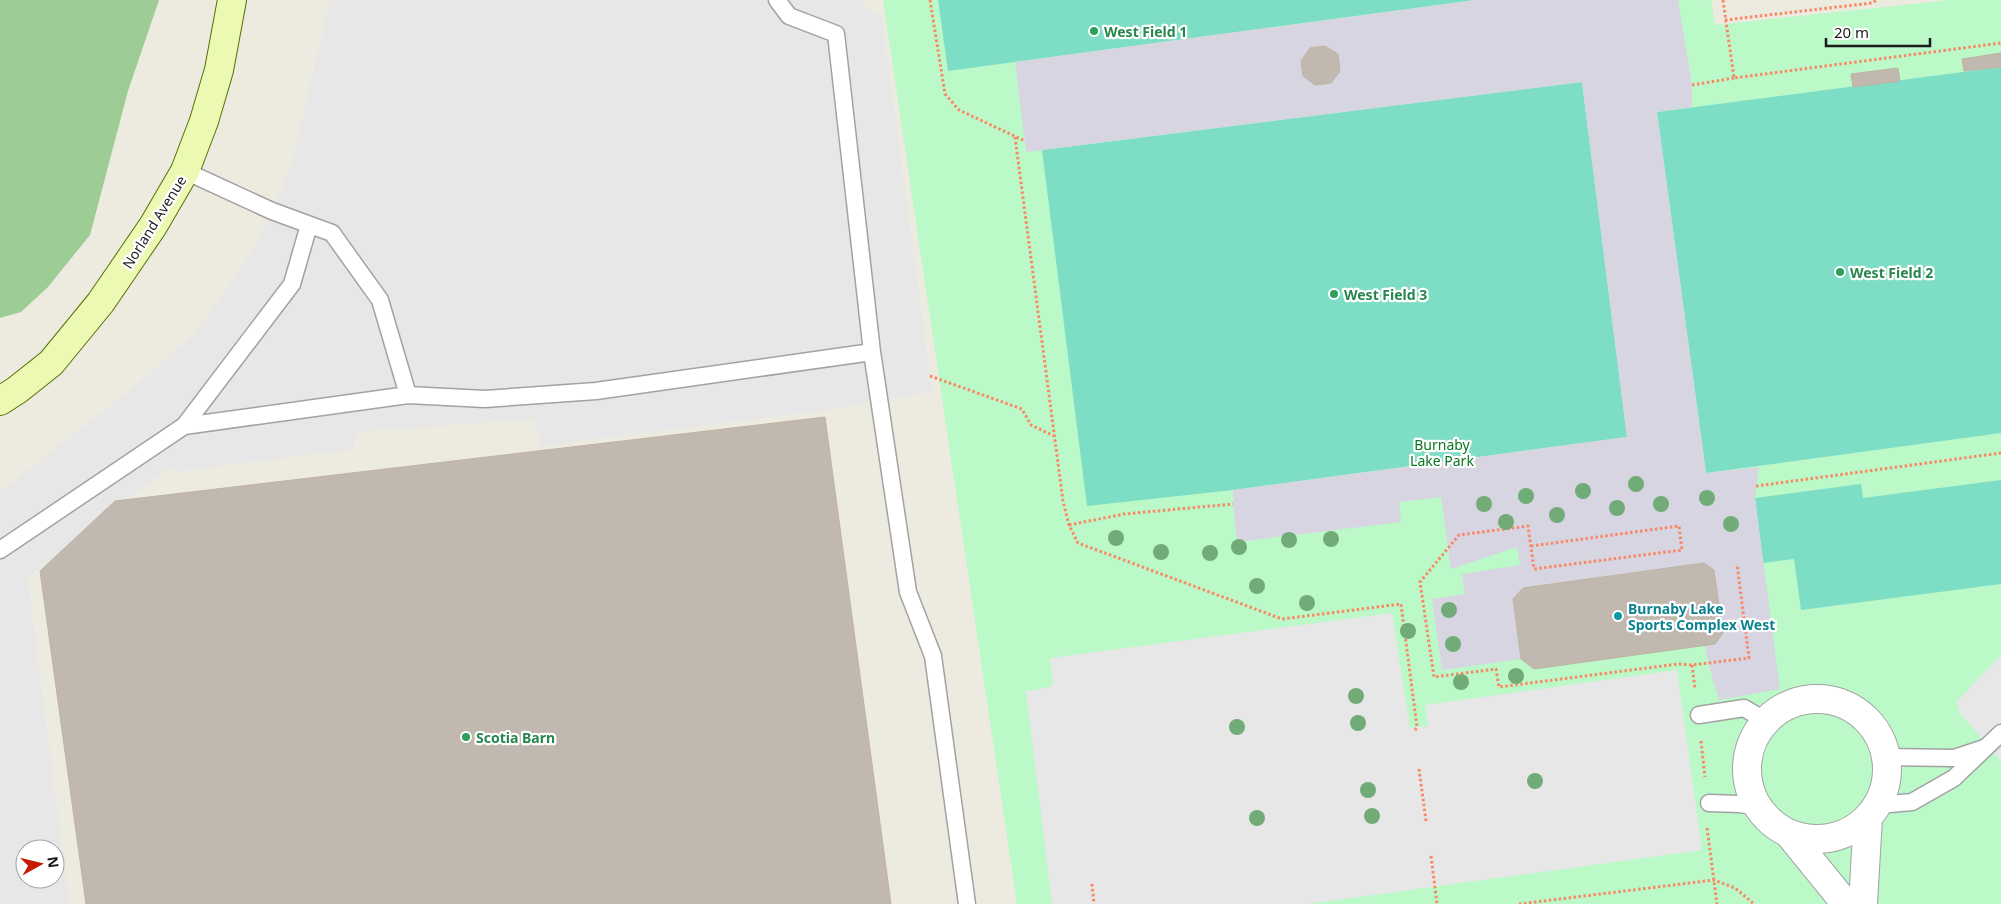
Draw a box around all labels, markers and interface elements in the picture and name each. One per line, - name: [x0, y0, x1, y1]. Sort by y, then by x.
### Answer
- scale bar: [1826, 15, 1930, 47]
- place label: West Field 1: [1104, 22, 1187, 41]
- text: 20 m: [1834, 22, 1869, 42]
- marker: West Field 1: [1088, 25, 1100, 37]
- street label: Norland Avenue: [118, 172, 190, 272]
- place label: West Field 2: [1850, 263, 1933, 282]
- marker: West Field 2: [1834, 266, 1846, 278]
- place label: West Field 3: [1344, 285, 1427, 304]
- marker: West Field 3: [1328, 288, 1340, 300]
- park label: Burnaby Lake Park: [1410, 435, 1474, 470]
- place label: Burnaby Lake Sports Complex West: [1628, 599, 1775, 634]
- marker: Burnaby Lake Sports Complex West: [1612, 610, 1624, 622]
- place label: Scotia Barn: [476, 728, 555, 747]
- marker: Scotia Barn: [460, 731, 472, 743]
- north arrow: [15, 839, 65, 889]
- text: N: [43, 855, 64, 869]

